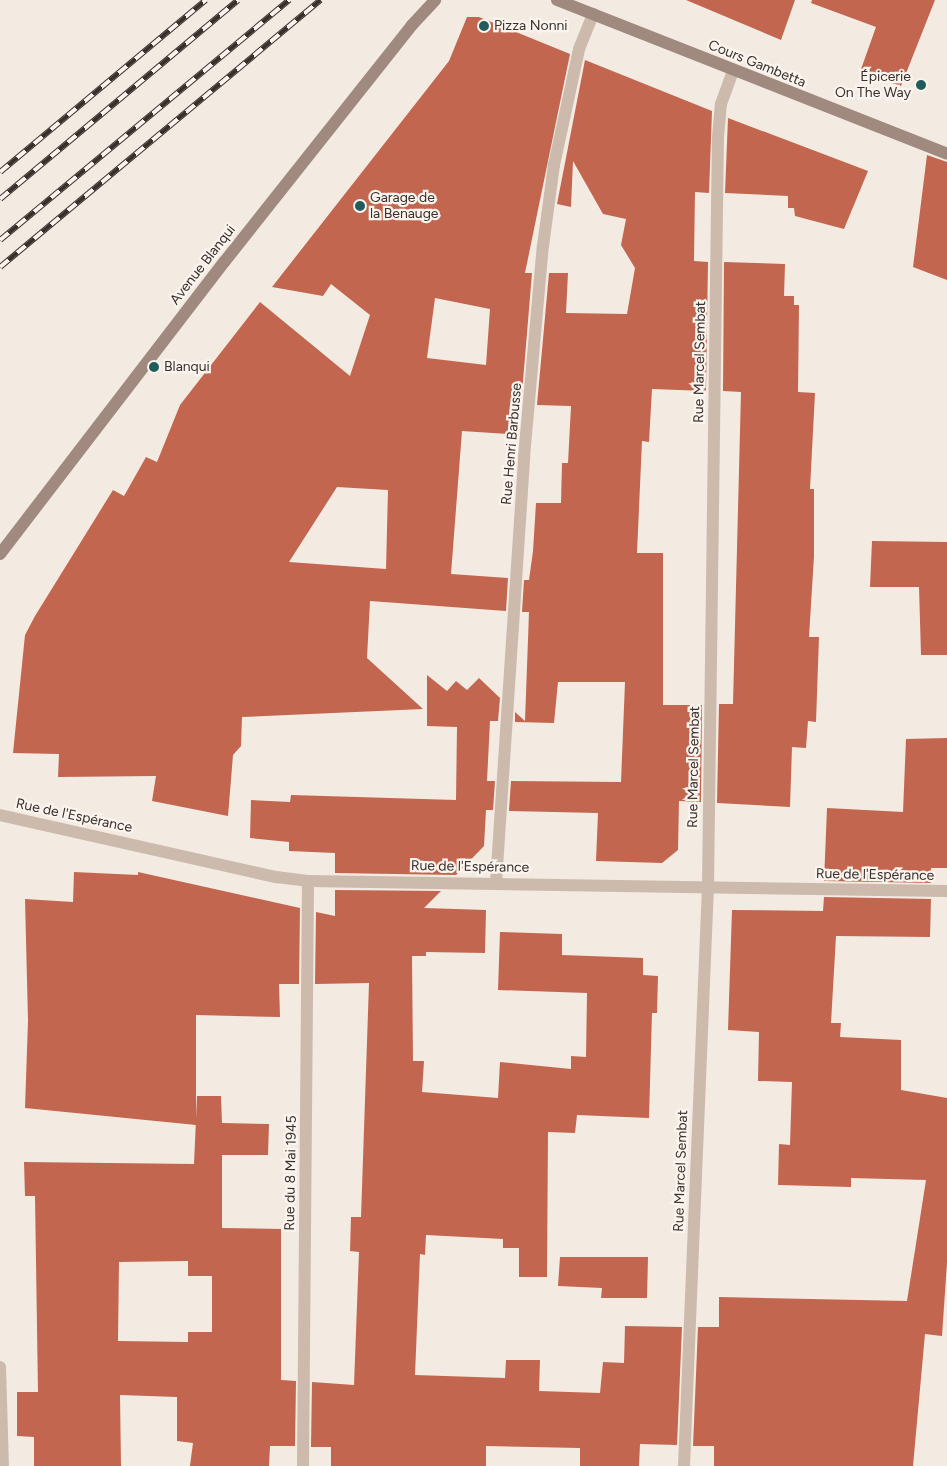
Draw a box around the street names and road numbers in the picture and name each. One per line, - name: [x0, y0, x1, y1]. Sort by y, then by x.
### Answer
- street label: Cours Gambetta: [706, 37, 808, 91]
- street label: Avenue Blanqui: [167, 222, 239, 308]
- street label: Rue Marcel Sembat: [691, 301, 709, 423]
- street label: Rue Henri Barbusse: [498, 382, 526, 506]
- street label: Rue Marcel Sembat: [685, 706, 703, 828]
- street label: Rue de l'Espérance: [14, 795, 134, 837]
- street label: Rue de l'Espérance: [411, 858, 529, 876]
- street label: Rue de l'Espérance: [816, 866, 934, 884]
- street label: Rue Marcel Sembat: [670, 1110, 692, 1232]
- street label: Rue du 8 Mai 1945: [282, 1115, 300, 1231]

